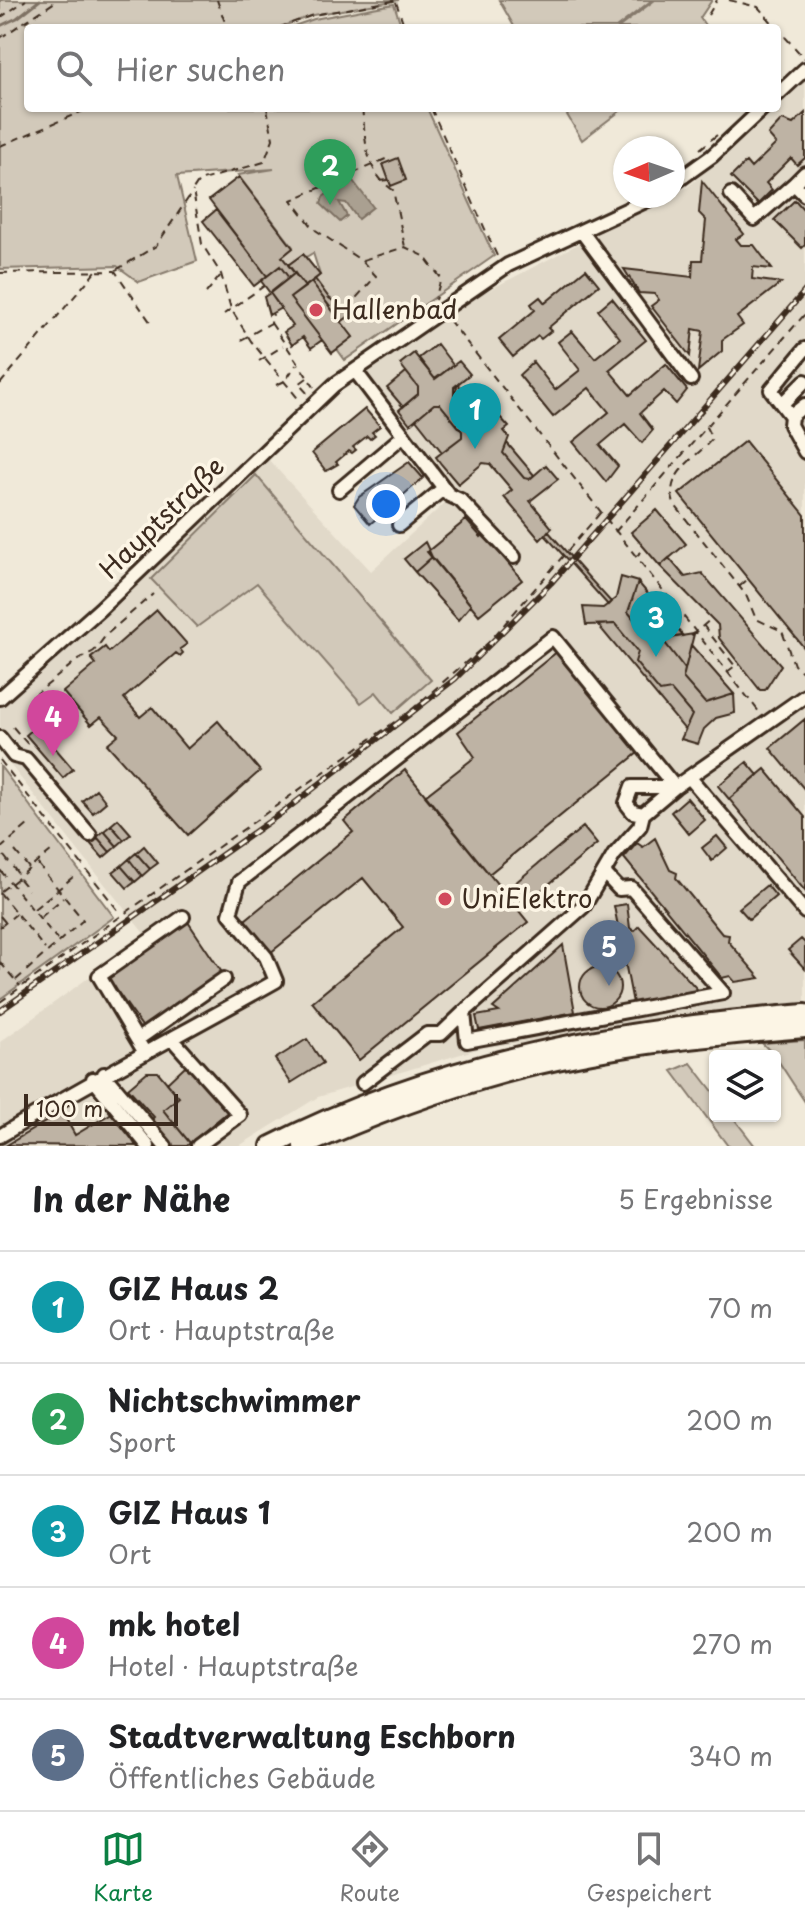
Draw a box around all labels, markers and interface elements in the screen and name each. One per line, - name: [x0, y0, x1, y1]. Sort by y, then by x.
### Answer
- search box: [24, 24, 781, 112]
- icon: search: [52, 46, 96, 90]
- text: Hier suchen: [116, 46, 285, 91]
- north arrow: [613, 136, 685, 208]
- pin: 2: [304, 139, 356, 205]
- place label: Hallenbad: [332, 289, 457, 328]
- marker: Hallenbad: [307, 301, 325, 319]
- pin: 1: [449, 383, 501, 449]
- street label: Hauptstraße: [89, 447, 232, 587]
- your location: [366, 484, 406, 524]
- pin: 3: [630, 591, 682, 657]
- pin: 4: [27, 690, 79, 756]
- place label: UniElektro: [461, 878, 592, 917]
- marker: UniElektro: [436, 890, 454, 908]
- pin: 5: [583, 920, 635, 986]
- map controls: [709, 1050, 781, 1122]
- button: layers: [709, 1050, 781, 1122]
- scale bar: [24, 1090, 178, 1126]
- text: 100 m: [36, 1091, 103, 1124]
- text: In der Nähe: [32, 1172, 230, 1224]
- text: 5 Ergebnisse: [618, 1179, 773, 1218]
- text: GIZ Haus 2: [108, 1265, 279, 1310]
- text: 1: [52, 1288, 64, 1327]
- text: 70 m: [708, 1288, 773, 1327]
- text: Ort · Hauptstraße: [108, 1310, 335, 1349]
- text: Nichtschwimmer: [108, 1377, 361, 1422]
- text: 2: [49, 1400, 67, 1439]
- text: 200 m: [686, 1400, 773, 1439]
- text: Sport: [108, 1422, 176, 1461]
- text: GIZ Haus 1: [108, 1489, 270, 1534]
- text: 3: [49, 1512, 67, 1551]
- text: 200 m: [686, 1512, 773, 1551]
- text: Ort: [108, 1534, 151, 1573]
- text: mk hotel: [108, 1601, 240, 1646]
- text: 4: [49, 1624, 67, 1663]
- text: 270 m: [692, 1624, 773, 1663]
- text: Hotel · Hauptstraße: [108, 1646, 359, 1685]
- text: Stadtverwaltung Eschborn: [108, 1713, 516, 1758]
- text: 5: [50, 1736, 66, 1775]
- text: 340 m: [688, 1736, 773, 1775]
- text: Öffentliches Gebäude: [108, 1758, 376, 1797]
- tab: Karte: [93, 1827, 153, 1908]
- tab: Route: [340, 1827, 400, 1908]
- tab: Gespeichert: [587, 1827, 712, 1908]

